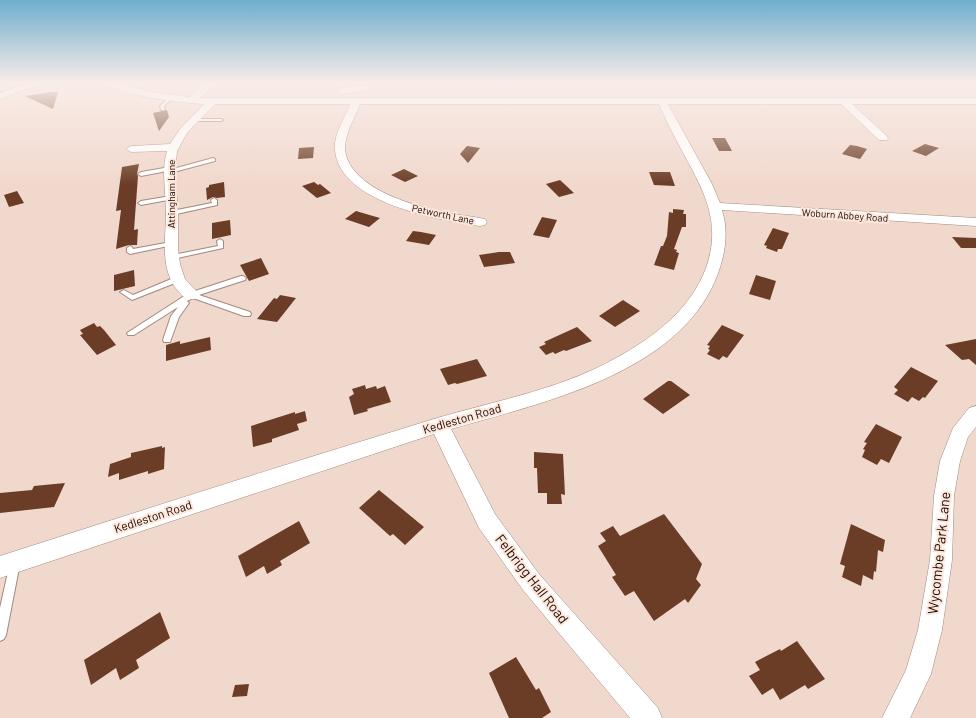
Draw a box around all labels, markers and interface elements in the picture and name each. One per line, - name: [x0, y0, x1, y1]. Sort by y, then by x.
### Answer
- street label: Attingham Lane: [165, 160, 177, 228]
- street label: Petworth Lane: [411, 202, 475, 226]
- street label: Woburn Abbey Road: [801, 206, 889, 224]
- street label: Kedleston Road: [421, 400, 503, 436]
- street label: Wycombe Park Lane: [924, 491, 953, 615]
- street label: Kedleston Road: [112, 497, 193, 535]
- street label: Felbrigg Hall Road: [492, 531, 573, 627]

